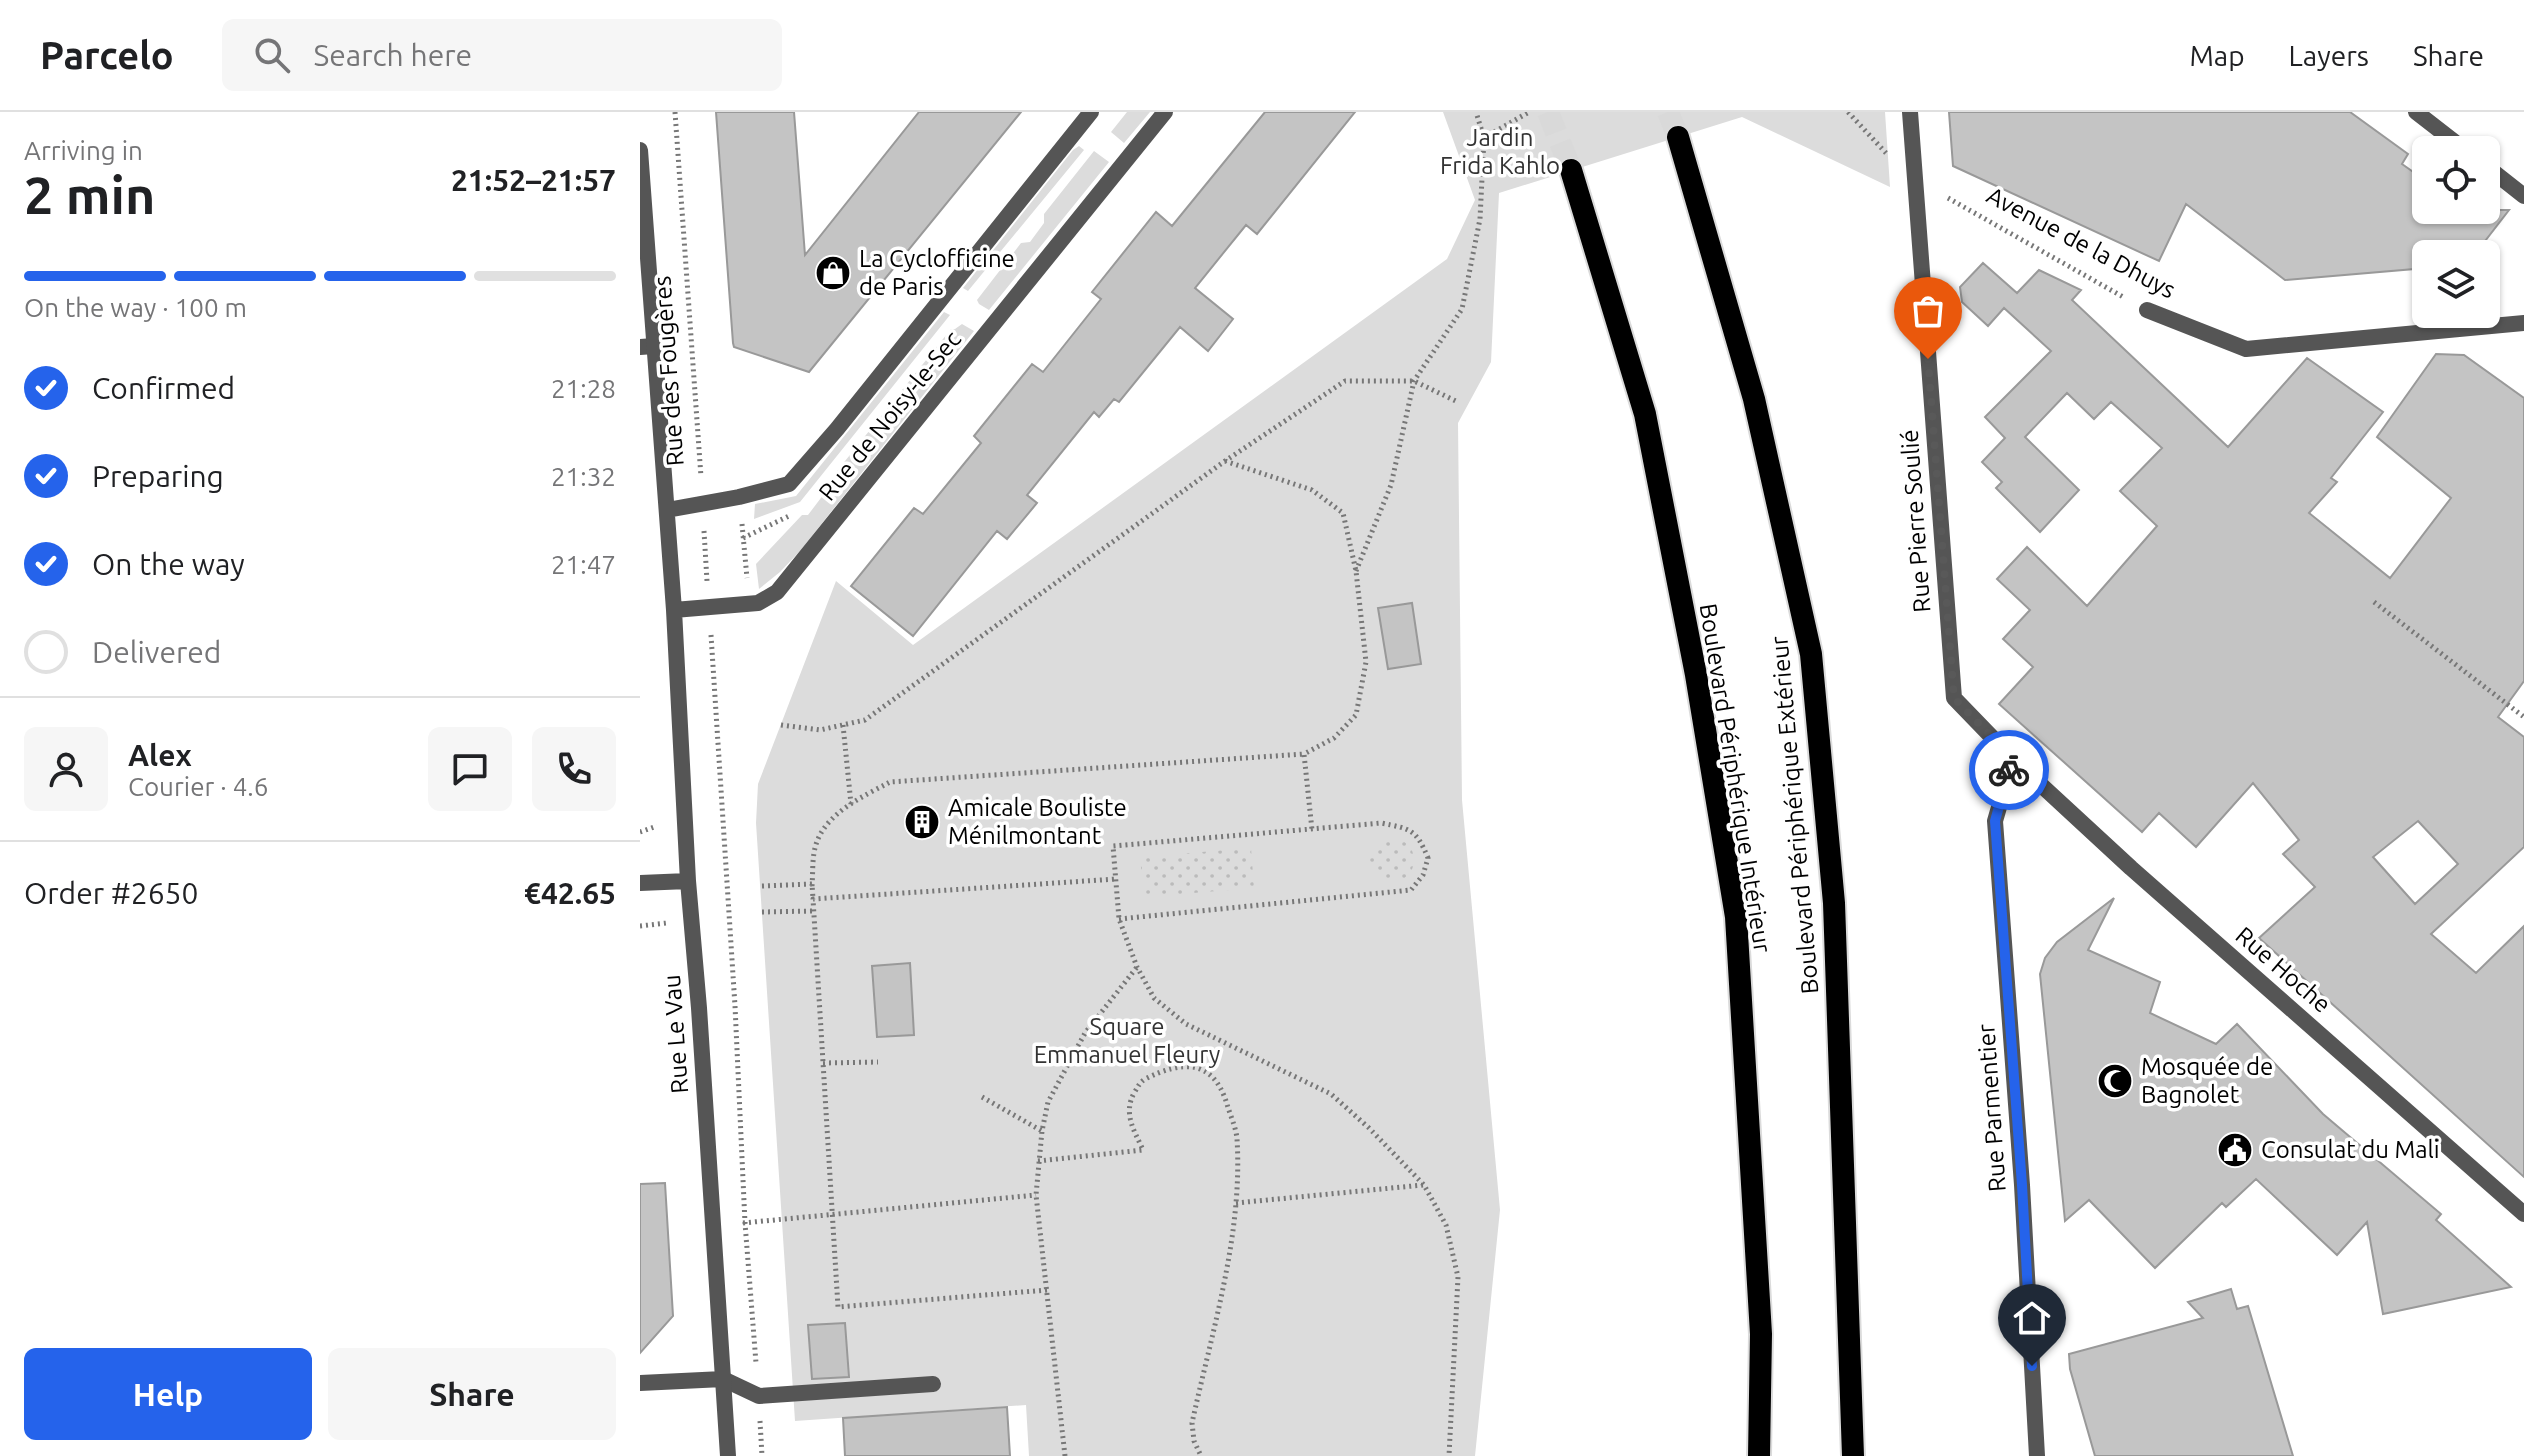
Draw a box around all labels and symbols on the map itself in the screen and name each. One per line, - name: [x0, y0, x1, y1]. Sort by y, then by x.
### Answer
- park label: Jardin Frida Kahlo: [1440, 124, 1560, 179]
- street label: Avenue de la Dhuys: [1982, 181, 2180, 304]
- place label: La Cyclofficine de Paris: [859, 245, 1015, 300]
- shop icon: La Cyclofficine de Paris: [814, 254, 852, 292]
- street label: Rue des Fougères: [648, 275, 689, 467]
- pin: [1894, 277, 1962, 359]
- street label: Rue de Noisy-le-Sec: [813, 326, 966, 506]
- street label: Rue Pierre Soulié: [1896, 429, 1935, 613]
- street label: Boulevard Périphérique Intérieur: [1695, 601, 1776, 954]
- street label: Boulevard Périphérique Extérieur: [1765, 635, 1824, 995]
- courier: [1969, 730, 2049, 810]
- place label: Amicale Bouliste Ménilmontant: [948, 794, 1127, 849]
- building icon: Amicale Bouliste Ménilmontant: [903, 803, 941, 841]
- street label: Rue Hoche: [2231, 921, 2336, 1018]
- street label: Rue Le Vau: [658, 974, 693, 1094]
- park label: Square Emmanuel Fleury: [1034, 1013, 1221, 1068]
- street label: Rue Parmentier: [1972, 1023, 2011, 1193]
- place label: Mosquée de Bagnolet: [2141, 1053, 2273, 1108]
- mosque icon: Mosquée de Bagnolet: [2096, 1062, 2134, 1100]
- public building icon: Consulat du Mali: [2216, 1131, 2254, 1169]
- place label: Consulat du Mali: [2261, 1136, 2440, 1163]
- pin: [1998, 1284, 2066, 1366]

